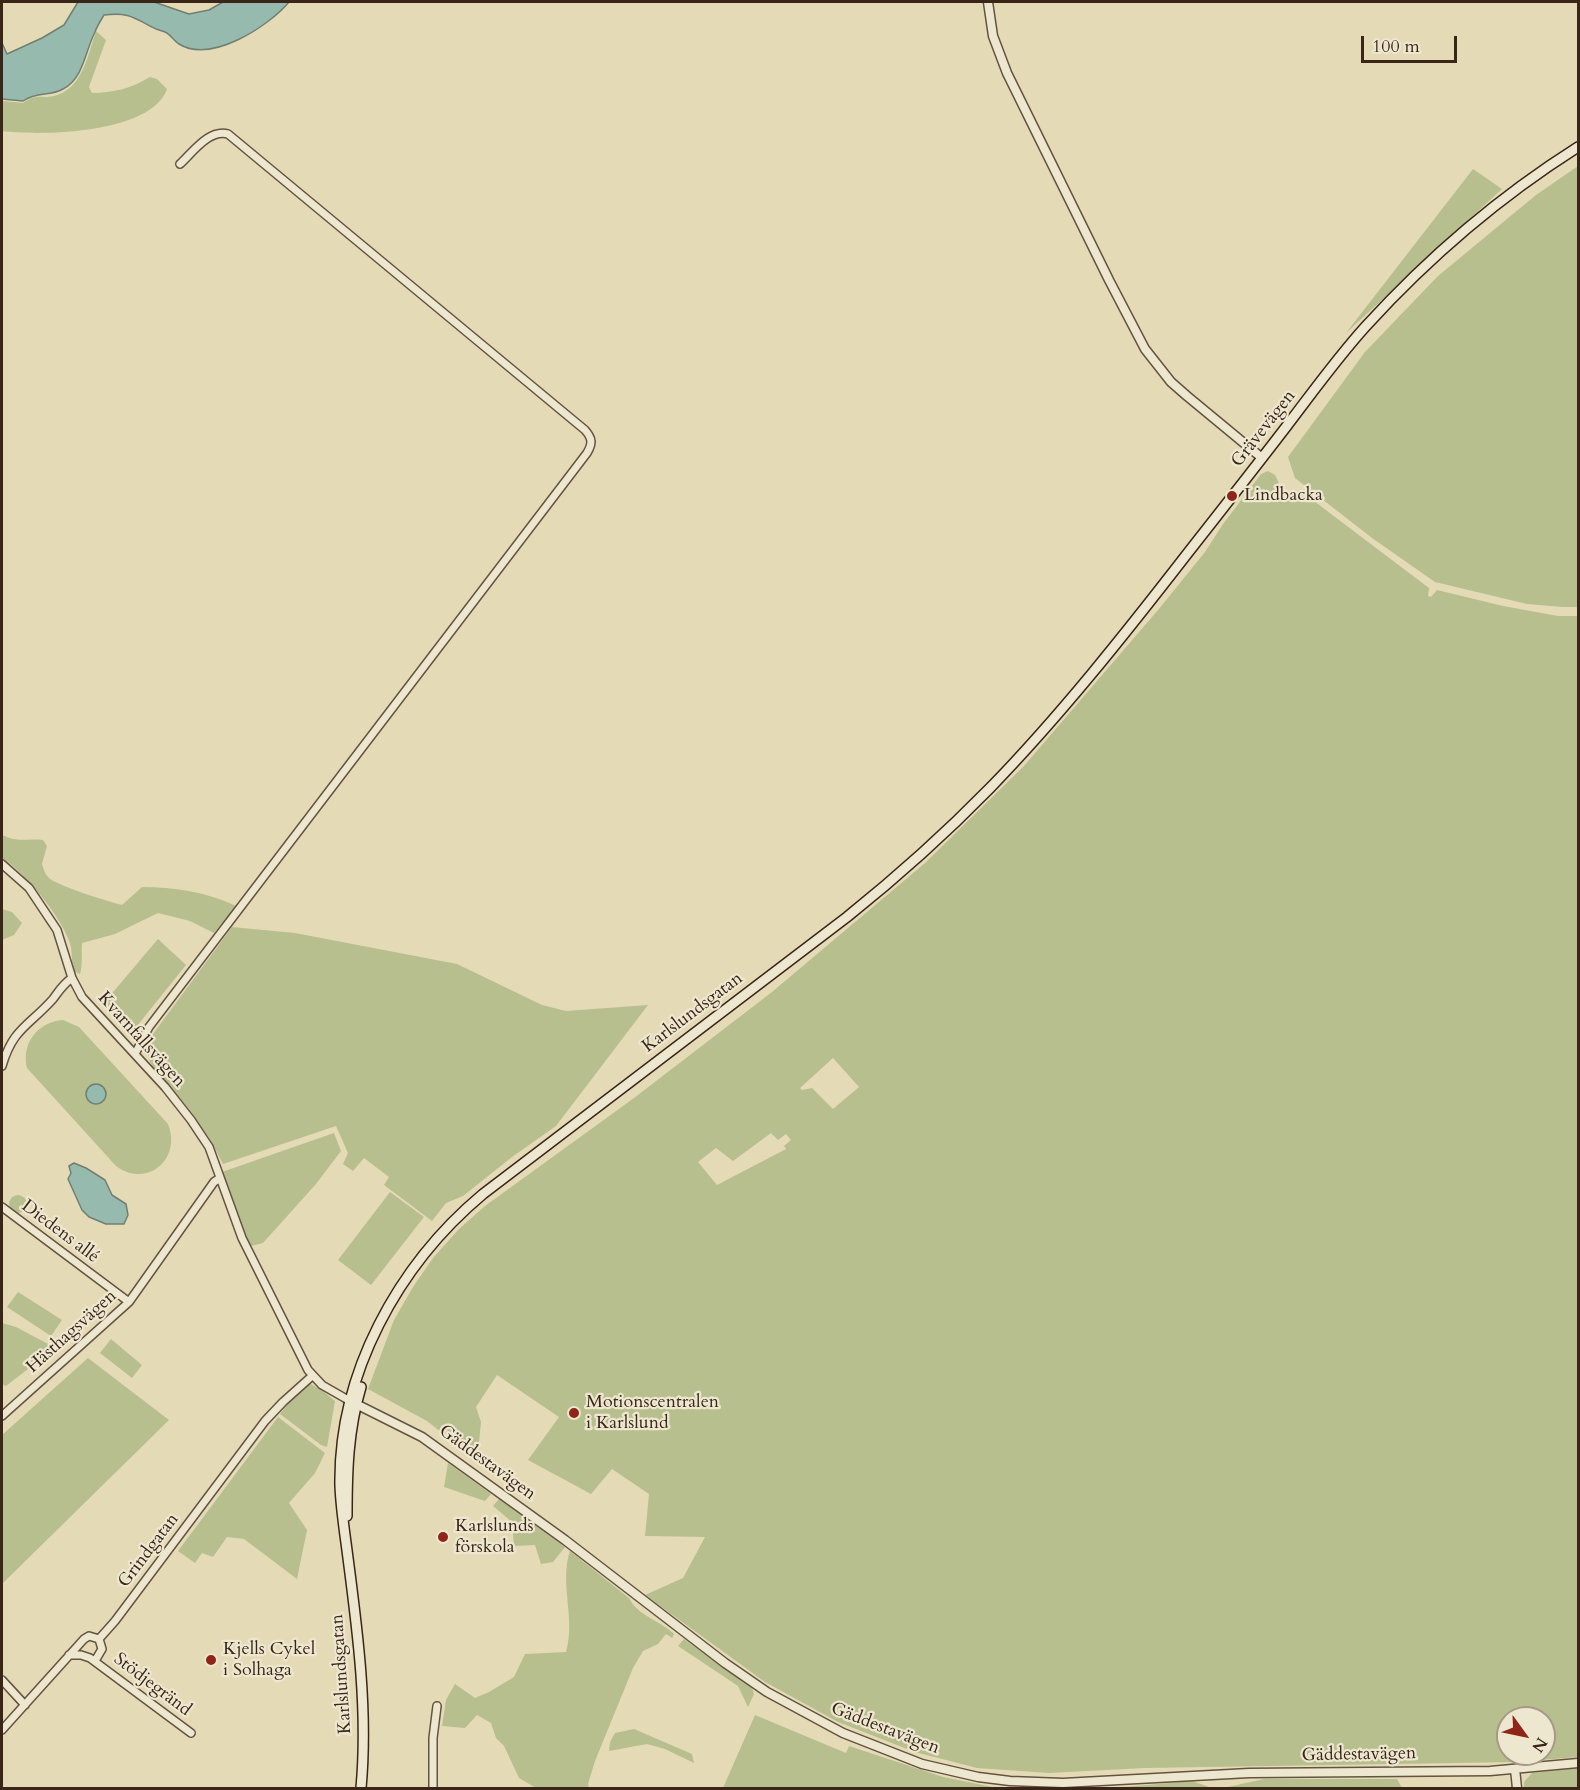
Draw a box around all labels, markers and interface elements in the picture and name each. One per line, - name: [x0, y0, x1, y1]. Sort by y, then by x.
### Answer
- scale bar: [1364, 24, 1460, 62]
- text: 100 m: [1372, 34, 1420, 59]
- street label: Grävevägen: [1227, 386, 1301, 472]
- place label: Lindbacka: [1244, 485, 1323, 507]
- marker: Lindbacka: [1225, 489, 1239, 503]
- street label: Karlslundsgatan: [639, 968, 747, 1058]
- street label: Kvarnfallsvägen: [92, 988, 190, 1092]
- street label: Diedens allé: [17, 1196, 103, 1268]
- street label: Hästhagsvägen: [22, 1286, 122, 1378]
- place label: Motionscentralen i Karlslund: [586, 1392, 719, 1434]
- marker: Motionscentralen i Karlslund: [567, 1406, 581, 1420]
- street label: Gäddestavägen: [434, 1421, 540, 1505]
- street label: Grindgatan: [114, 1510, 184, 1592]
- place label: Karlslunds förskola: [455, 1516, 534, 1558]
- marker: Karlslunds förskola: [436, 1530, 450, 1544]
- street label: Karlslundsgatan: [327, 1613, 357, 1735]
- place label: Kjells Cykel i Solhaga: [223, 1639, 315, 1682]
- street label: Stödjegränd: [109, 1649, 195, 1721]
- marker: Kjells Cykel i Solhaga: [204, 1653, 218, 1667]
- street label: Gäddestavägen: [828, 1698, 942, 1760]
- north arrow: [1496, 1706, 1556, 1766]
- text: N: [1526, 1733, 1552, 1757]
- street label: Gäddestavägen: [1302, 1743, 1416, 1767]

